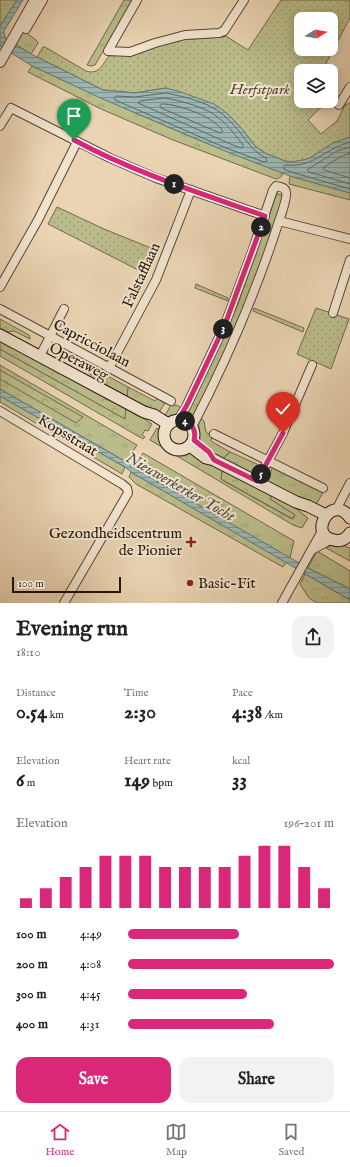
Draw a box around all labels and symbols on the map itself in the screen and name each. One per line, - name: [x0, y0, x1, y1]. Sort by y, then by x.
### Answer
- north arrow: [294, 12, 338, 56]
- park label: Herfstpark: [229, 80, 290, 99]
- pin: [57, 99, 91, 140]
- pin: 1: [164, 174, 184, 194]
- pin: 2: [251, 217, 271, 237]
- street label: Falstafflaan: [118, 240, 165, 311]
- street label: Capricciolaan: [50, 315, 134, 372]
- pin: 3: [213, 319, 233, 339]
- street label: Operaweg: [46, 338, 112, 385]
- pin: [266, 392, 300, 433]
- street label: Kopsstraat: [34, 410, 101, 461]
- pin: 4: [175, 411, 195, 431]
- water label: Nieuwerkerker Tocht: [122, 448, 239, 528]
- pin: 5: [251, 464, 271, 484]
- place label: Gezondheidscentrum de Pionier: [49, 524, 182, 560]
- marker: Gezondheidscentrum de Pionier: [185, 536, 197, 548]
- place label: Basic-Fit: [198, 574, 256, 593]
- scale bar: [12, 575, 121, 594]
- marker: Basic-Fit: [185, 578, 195, 588]

